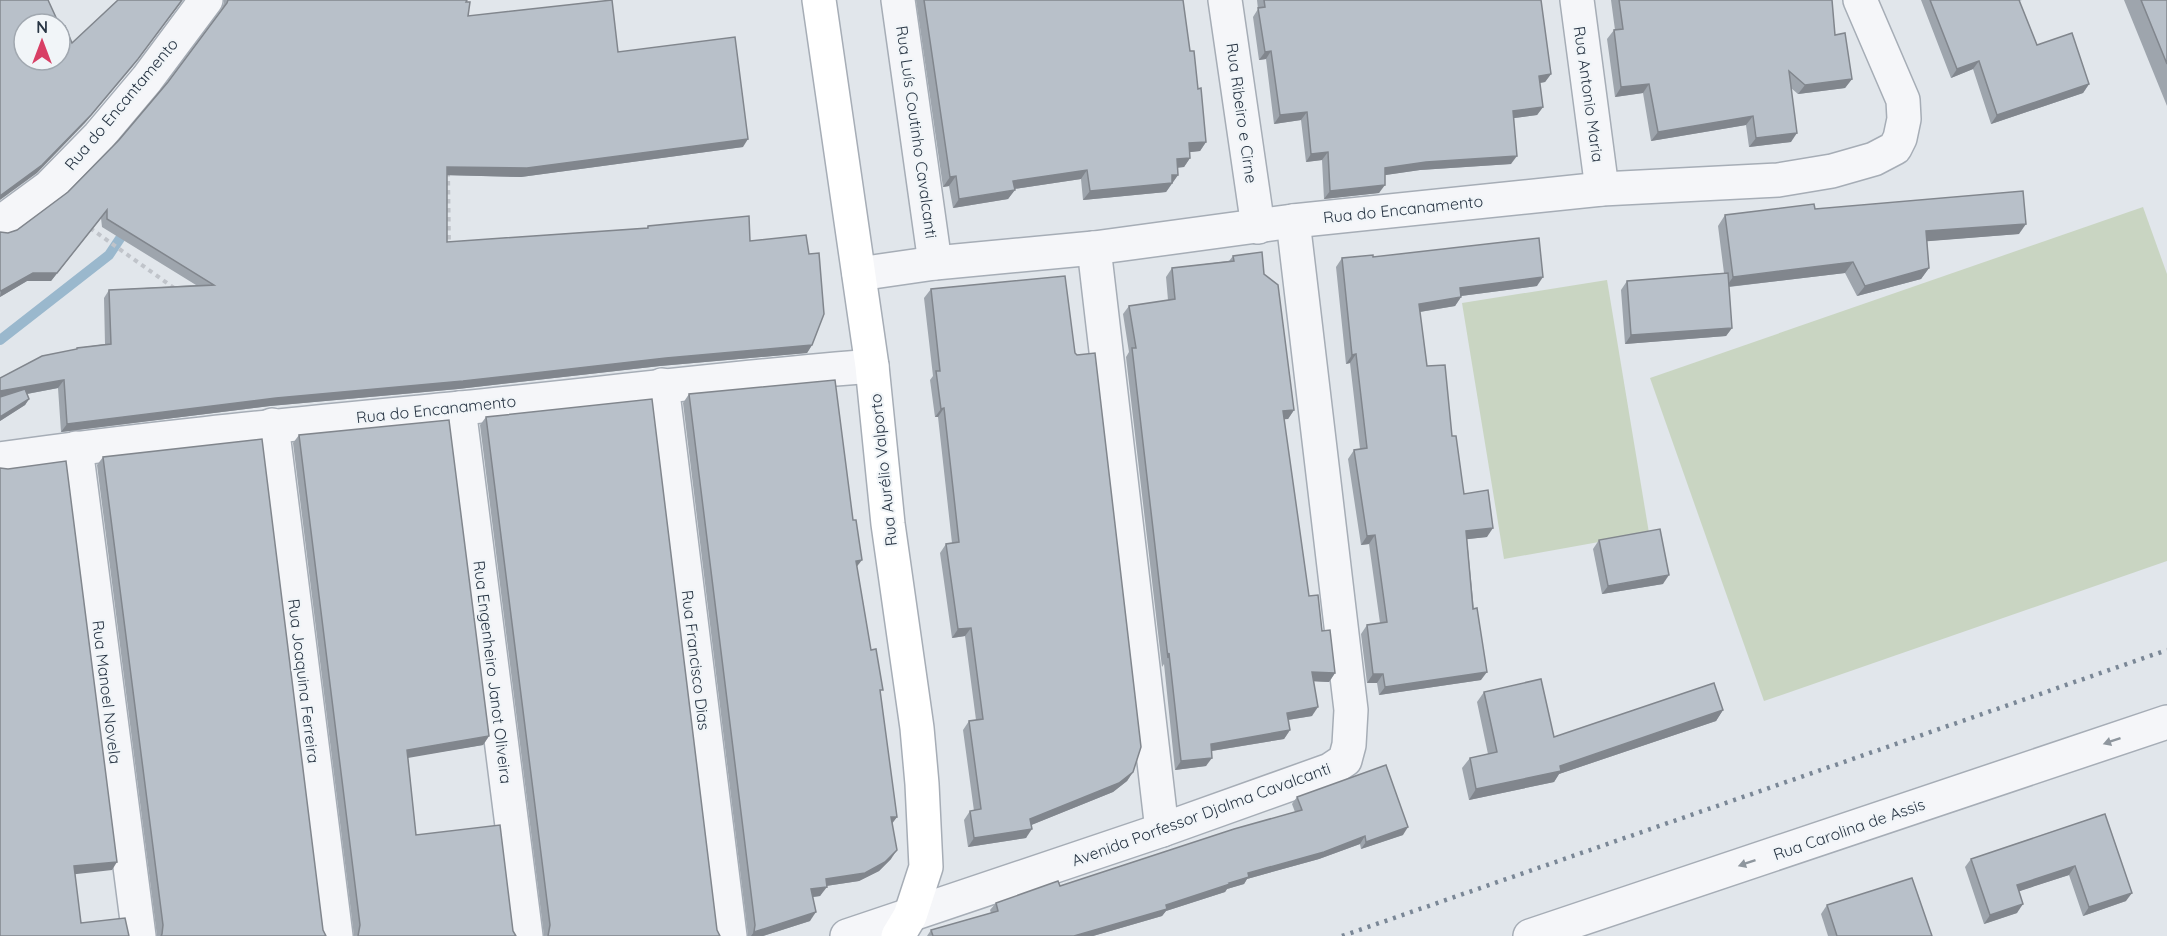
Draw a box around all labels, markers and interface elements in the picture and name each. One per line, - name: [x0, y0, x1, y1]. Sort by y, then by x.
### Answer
- north arrow: [12, 12, 72, 72]
- text: N: [36, 17, 48, 37]
- street label: Rua Luís Coutinho Cavalcanti: [892, 24, 942, 240]
- street label: Rua Antonio Maria: [1570, 25, 1608, 163]
- street label: Rua do Encantamento: [60, 34, 182, 174]
- street label: Rua Ribeiro e Cirne: [1222, 41, 1262, 185]
- street label: Rua do Encanamento: [1322, 191, 1484, 227]
- street label: Rua do Encanamento: [355, 391, 517, 427]
- street label: Rua Aurélio Valporto: [865, 393, 901, 547]
- street label: Rua Engenheiro Janot Oliveira: [469, 559, 517, 785]
- street label: Rua Francisco Dias: [677, 589, 715, 731]
- street label: Rua Joaquina Ferreira: [284, 598, 324, 764]
- street label: Rua Manoel Novela: [88, 619, 126, 765]
- one-way arrow: [2102, 737, 2120, 746]
- street label: Avenida Porfessor Djalma Cavalcanti: [1069, 758, 1333, 870]
- street label: Rua Carolina de Assis: [1771, 794, 1927, 864]
- one-way arrow: [1738, 859, 1756, 868]

